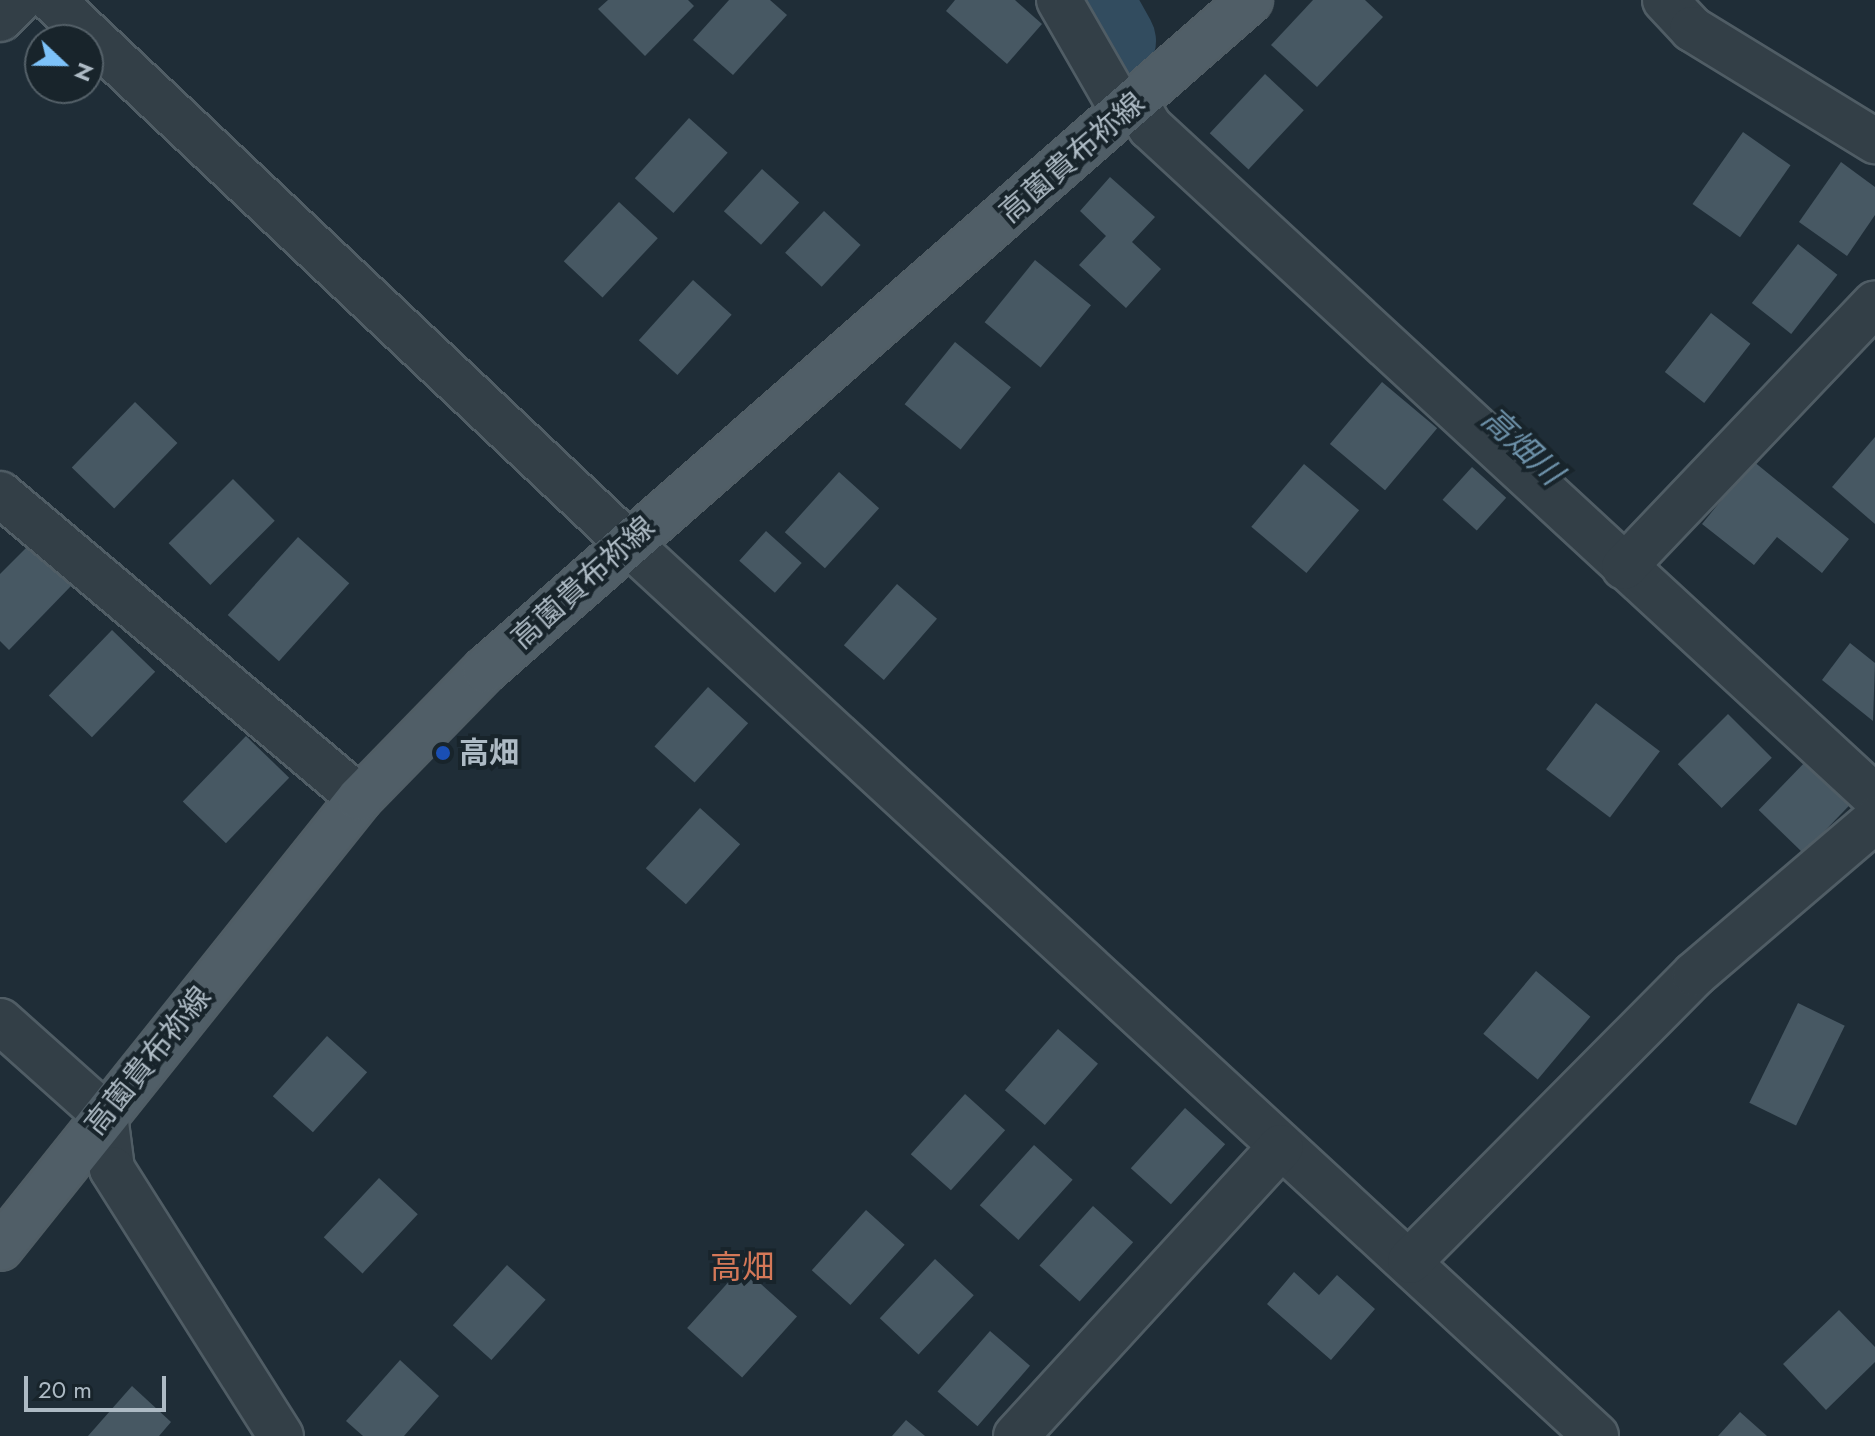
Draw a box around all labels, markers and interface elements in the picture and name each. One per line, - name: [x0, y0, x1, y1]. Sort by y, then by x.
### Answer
- north arrow: [24, 24, 104, 104]
- text: N: [66, 58, 103, 86]
- street label: 高薗貴布祢線: [992, 85, 1152, 231]
- water label: 高畑川: [1474, 399, 1570, 493]
- street label: 高薗貴布祢線: [504, 509, 662, 657]
- place label: 高畑: [459, 735, 519, 771]
- marker: 高畑: [434, 744, 452, 762]
- street label: 高薗貴布祢線: [77, 980, 219, 1142]
- district label: 高畑: [710, 1248, 774, 1286]
- scale bar: [28, 1360, 170, 1410]
- text: 20 m: [38, 1372, 92, 1407]

